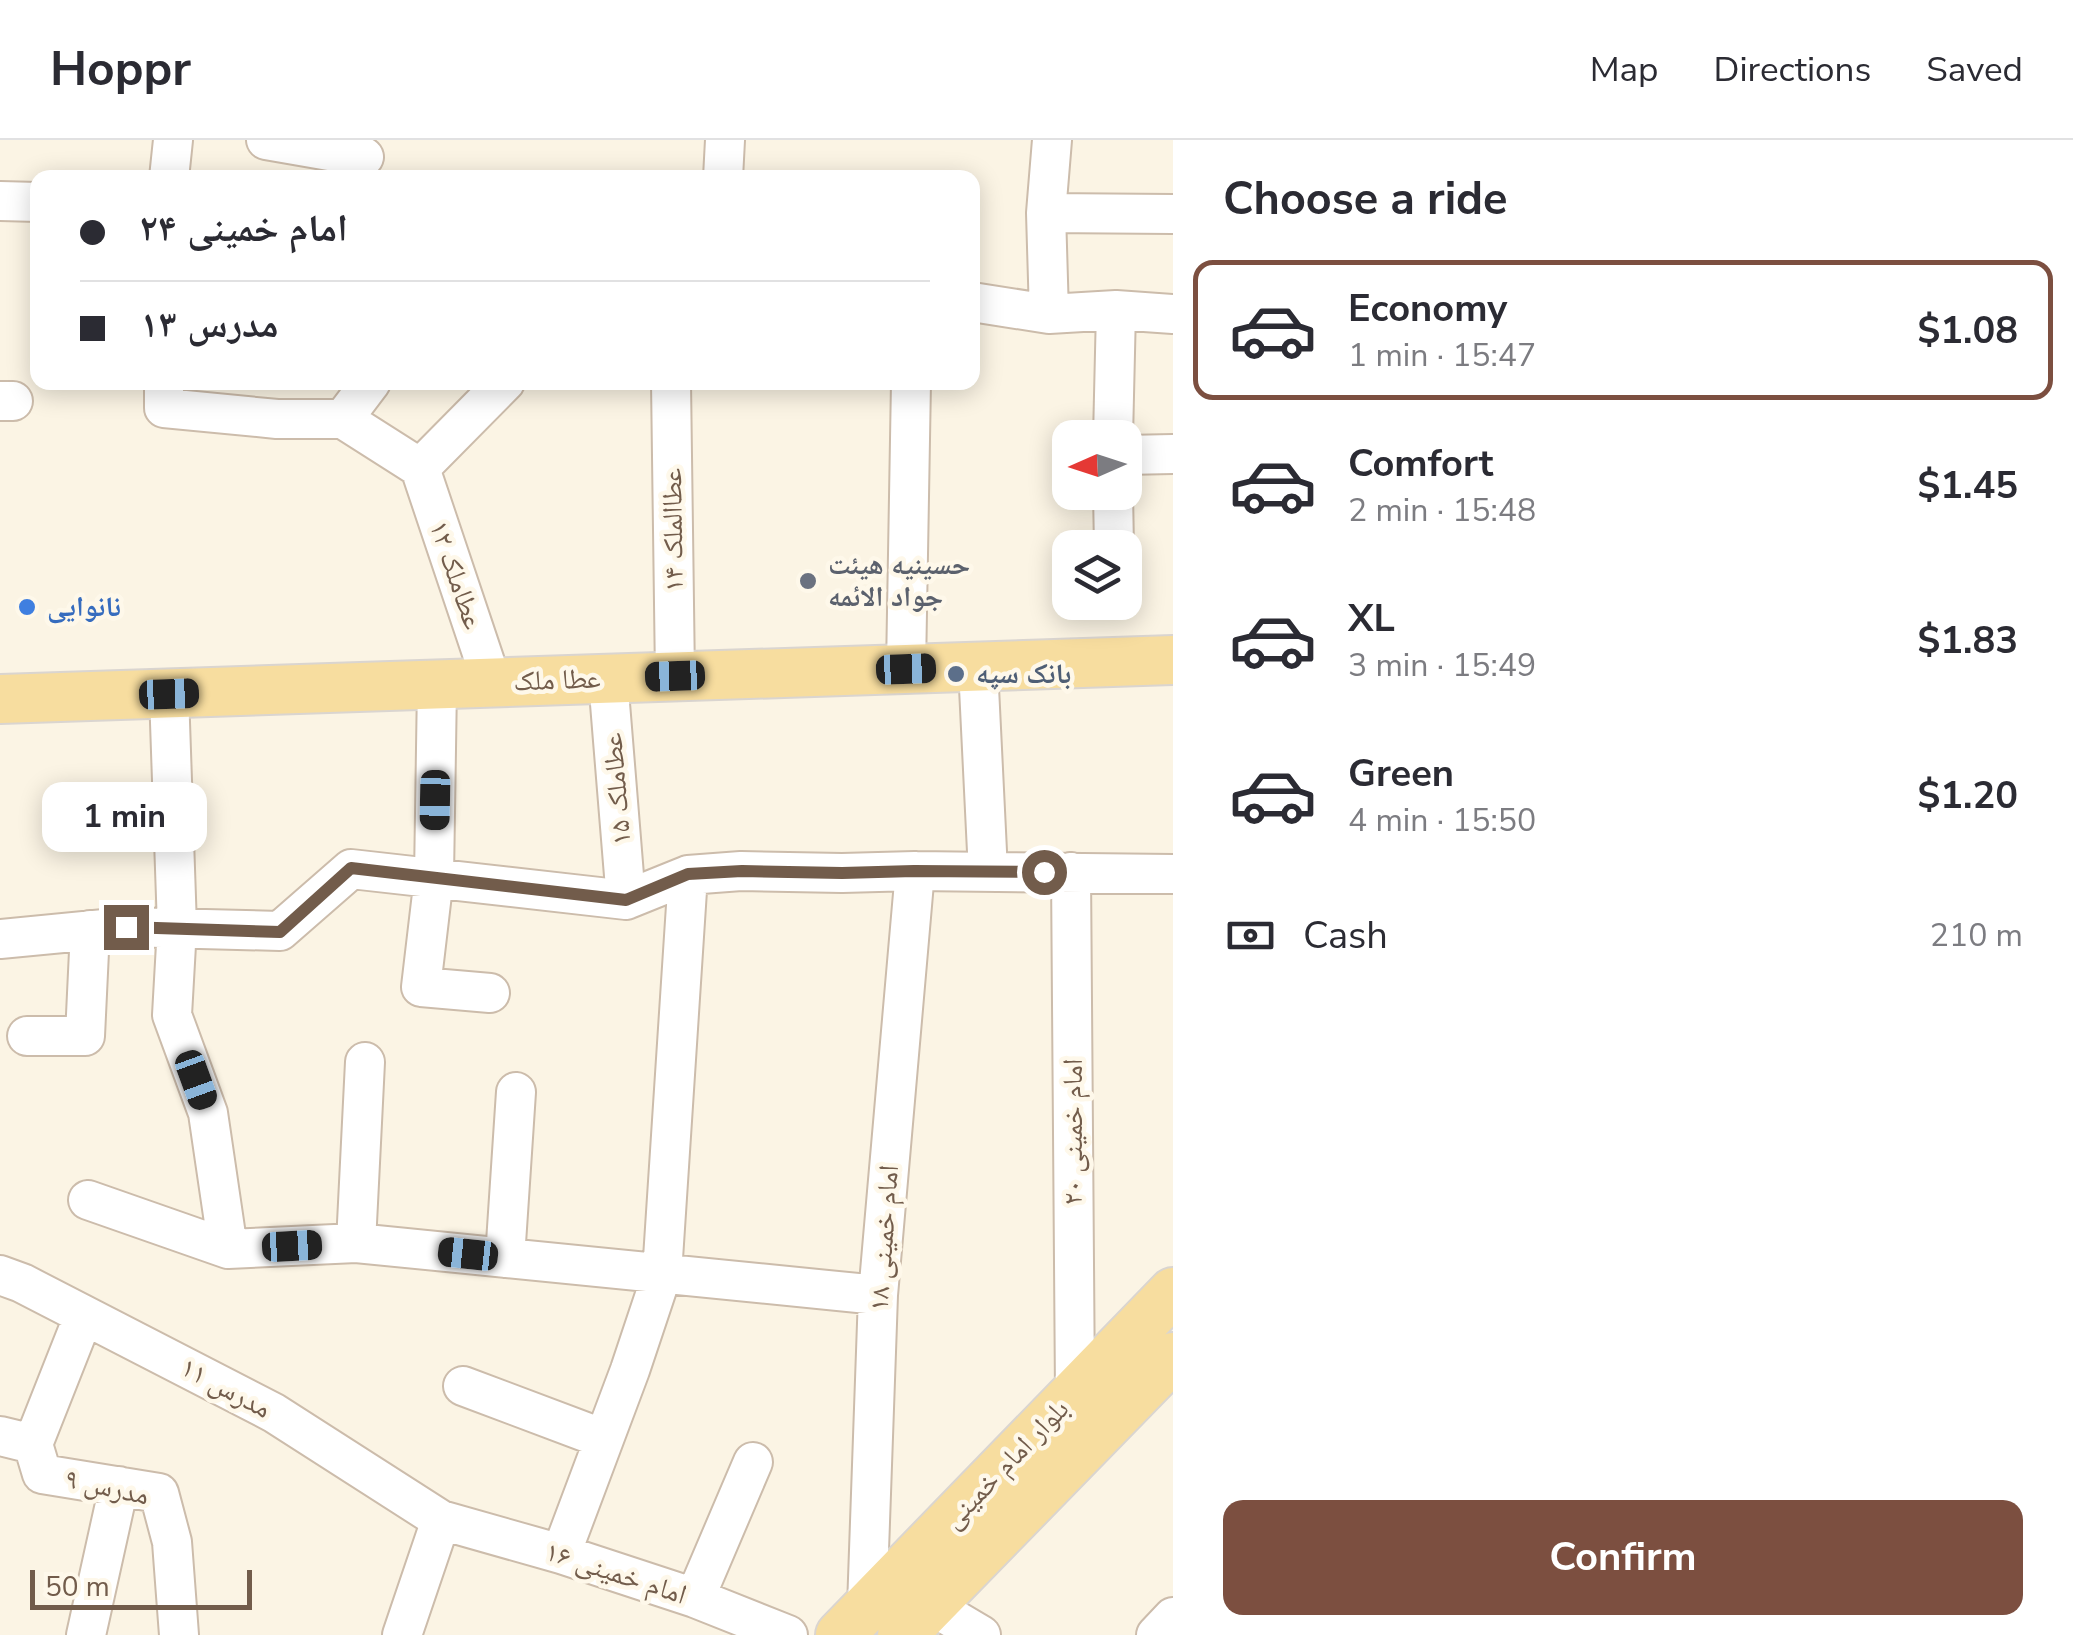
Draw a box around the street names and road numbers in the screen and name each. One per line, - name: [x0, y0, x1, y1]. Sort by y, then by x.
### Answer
- street label: عطاالملک ۱۴: [653, 468, 693, 592]
- street label: عطاملک ۱۲: [420, 516, 492, 634]
- street label: عطا ملک: [513, 659, 601, 701]
- street label: عطاملک ۱۵: [593, 731, 641, 847]
- street label: امام خمینی ۲۰: [1054, 1059, 1092, 1205]
- street label: امام خمینی ۱۸: [860, 1164, 908, 1312]
- street label: مدرس ۱۱: [174, 1348, 278, 1428]
- street label: بلوار امام خمینی: [934, 1391, 1078, 1537]
- street label: مدرس ۹: [61, 1460, 153, 1514]
- street label: امام خمینی ۱۶: [540, 1532, 692, 1614]

